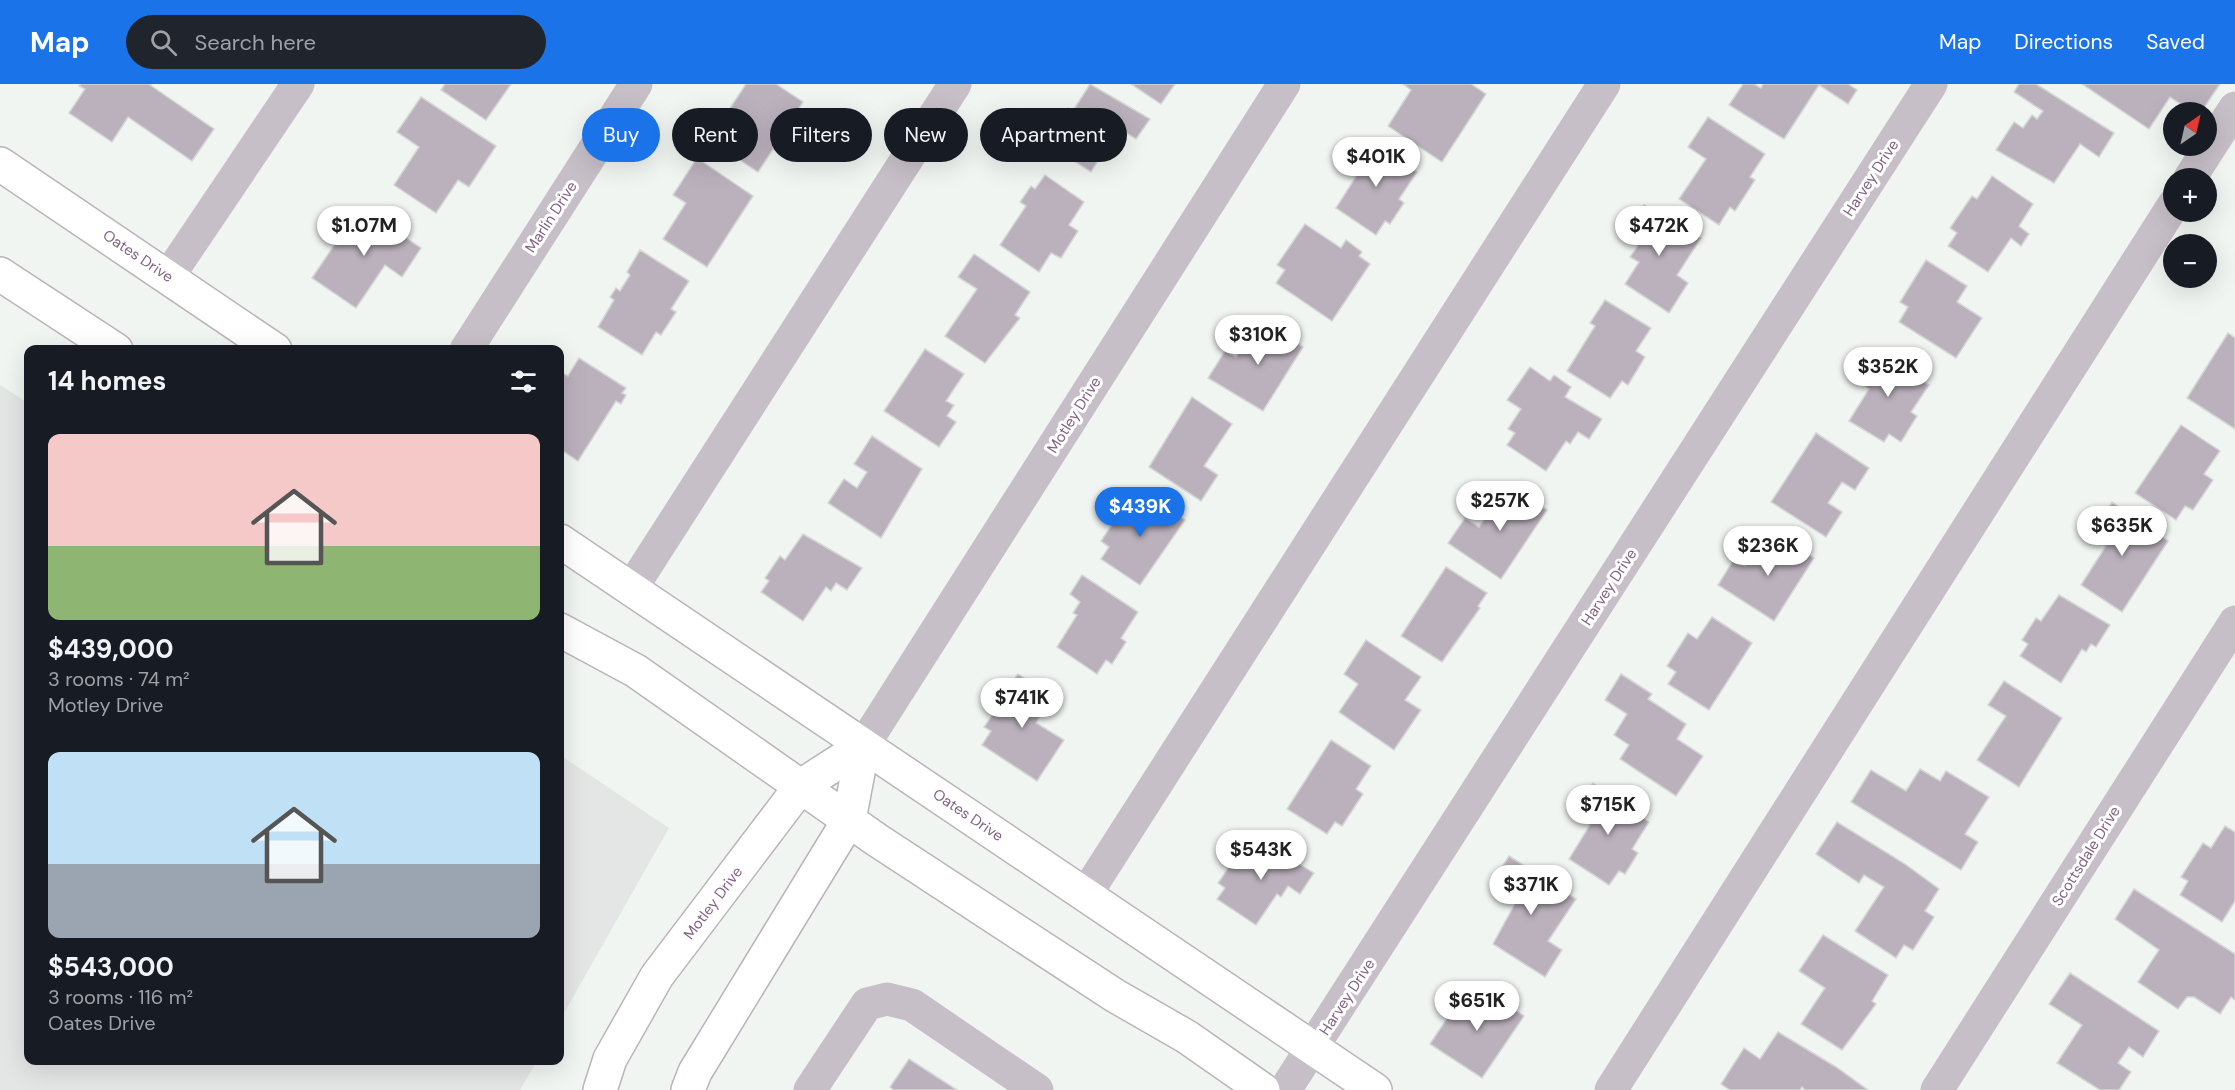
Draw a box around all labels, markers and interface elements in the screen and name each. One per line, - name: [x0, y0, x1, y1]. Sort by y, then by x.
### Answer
- search box: [126, 15, 546, 69]
- text: Map: [30, 24, 90, 61]
- icon: search: [147, 26, 180, 59]
- text: Search here: [195, 28, 316, 57]
- text: Map: [1939, 28, 1981, 56]
- text: Directions: [2014, 28, 2113, 56]
- text: Saved: [2146, 28, 2205, 56]
- north arrow: [2163, 102, 2217, 156]
- map controls: [2163, 102, 2217, 288]
- chip: Buy: [582, 108, 660, 162]
- chip: Rent: [672, 108, 758, 162]
- chip: Filters: [770, 108, 872, 162]
- chip: New: [884, 108, 968, 162]
- chip: Apartment: [980, 108, 1127, 162]
- street label: Harvey Drive: [1839, 136, 1903, 220]
- pin: $401K: [1334, 137, 1418, 188]
- text: $401K: [1346, 143, 1406, 169]
- button: +: [2163, 168, 2217, 222]
- street label: Marlin Drive: [520, 177, 582, 257]
- pin: $1.07M: [315, 206, 413, 257]
- pin: $472K: [1617, 206, 1701, 257]
- text: $1.07M: [331, 212, 397, 238]
- text: $472K: [1629, 212, 1689, 238]
- street label: Oates Drive: [99, 225, 177, 287]
- button: −: [2163, 234, 2217, 288]
- pin: $310K: [1216, 315, 1300, 366]
- text: $310K: [1229, 321, 1287, 347]
- pin: $352K: [1846, 347, 1930, 398]
- text: $352K: [1857, 353, 1919, 379]
- text: 14 homes: [48, 364, 166, 398]
- icon: filters: [507, 365, 540, 398]
- street label: Motley Drive: [1043, 373, 1105, 457]
- icon: home: [240, 473, 348, 581]
- pin: $257K: [1458, 481, 1542, 532]
- pin: $439K: [1098, 487, 1182, 538]
- text: $257K: [1470, 487, 1530, 513]
- text: $439K: [1109, 493, 1171, 519]
- pin: $635K: [2080, 506, 2164, 557]
- text: $635K: [2091, 512, 2153, 538]
- pin: $236K: [1726, 526, 1810, 577]
- text: $236K: [1737, 532, 1799, 558]
- street label: Harvey Drive: [1577, 545, 1641, 629]
- text: $439,000: [48, 632, 173, 666]
- text: 3 rooms · 74 m²: [48, 666, 190, 692]
- pin: $741K: [980, 678, 1064, 729]
- text: $741K: [994, 684, 1050, 710]
- text: Motley Drive: [48, 692, 163, 718]
- street label: Oates Drive: [929, 784, 1007, 846]
- pin: $715K: [1566, 785, 1650, 836]
- icon: home: [240, 791, 348, 899]
- text: $715K: [1580, 791, 1636, 817]
- street label: Scottsdale Drive: [2047, 802, 2125, 910]
- pin: $543K: [1219, 830, 1303, 881]
- text: $543K: [1230, 836, 1292, 862]
- street label: Motley Drive: [679, 862, 747, 944]
- pin: $371K: [1489, 865, 1573, 916]
- text: $371K: [1503, 871, 1559, 897]
- text: $543,000: [48, 950, 174, 984]
- street label: Harvey Drive: [1315, 955, 1379, 1039]
- pin: $651K: [1435, 981, 1519, 1032]
- text: 3 rooms · 116 m²: [48, 984, 193, 1010]
- text: $651K: [1448, 987, 1506, 1013]
- text: Oates Drive: [48, 1010, 156, 1036]

